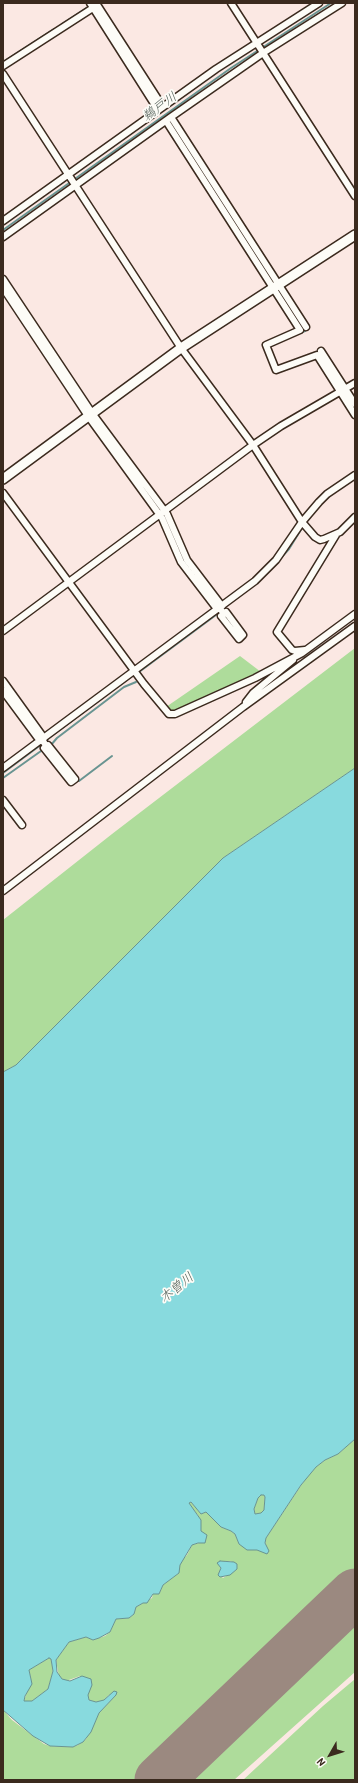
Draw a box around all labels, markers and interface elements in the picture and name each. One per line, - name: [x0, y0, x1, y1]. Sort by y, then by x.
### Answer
- water label: 鵜戸川: [140, 89, 180, 125]
- water label: 木曽川: [157, 1270, 197, 1306]
- north arrow: [310, 1735, 350, 1775]
- text: N: [313, 1756, 328, 1769]

